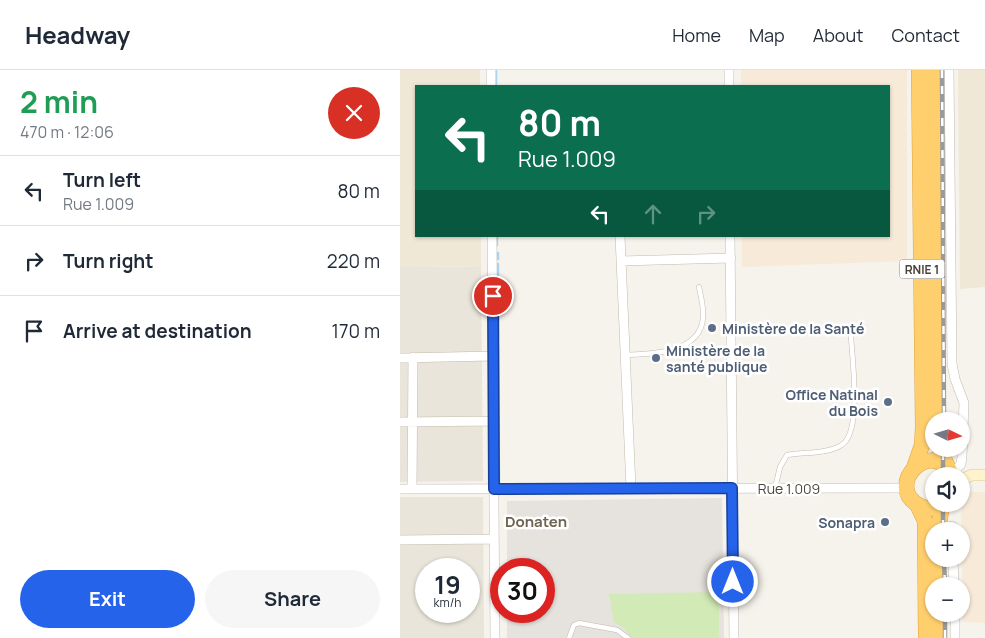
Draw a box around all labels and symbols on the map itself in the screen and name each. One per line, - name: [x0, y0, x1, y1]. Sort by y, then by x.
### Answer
- road number: RNIE 1: [900, 260, 944, 278]
- pin: [472, 275, 514, 317]
- place label: Ministère de la Santé: [722, 319, 865, 338]
- marker: Ministère de la Santé: [706, 322, 718, 334]
- place label: Ministère de la santé publique: [666, 341, 767, 376]
- marker: Ministère de la santé publique: [650, 352, 662, 364]
- place label: Office Natinal du Bois: [785, 385, 878, 420]
- marker: Office Natinal du Bois: [882, 396, 894, 408]
- north arrow: [925, 412, 970, 458]
- street label: Rue 1.009: [758, 479, 820, 498]
- district label: Donaten: [505, 511, 567, 532]
- place label: Sonapra: [818, 513, 875, 532]
- marker: Sonapra: [879, 516, 891, 528]
- position arrow: [706, 555, 758, 607]
- speed limit sign: 30: [490, 558, 555, 623]

